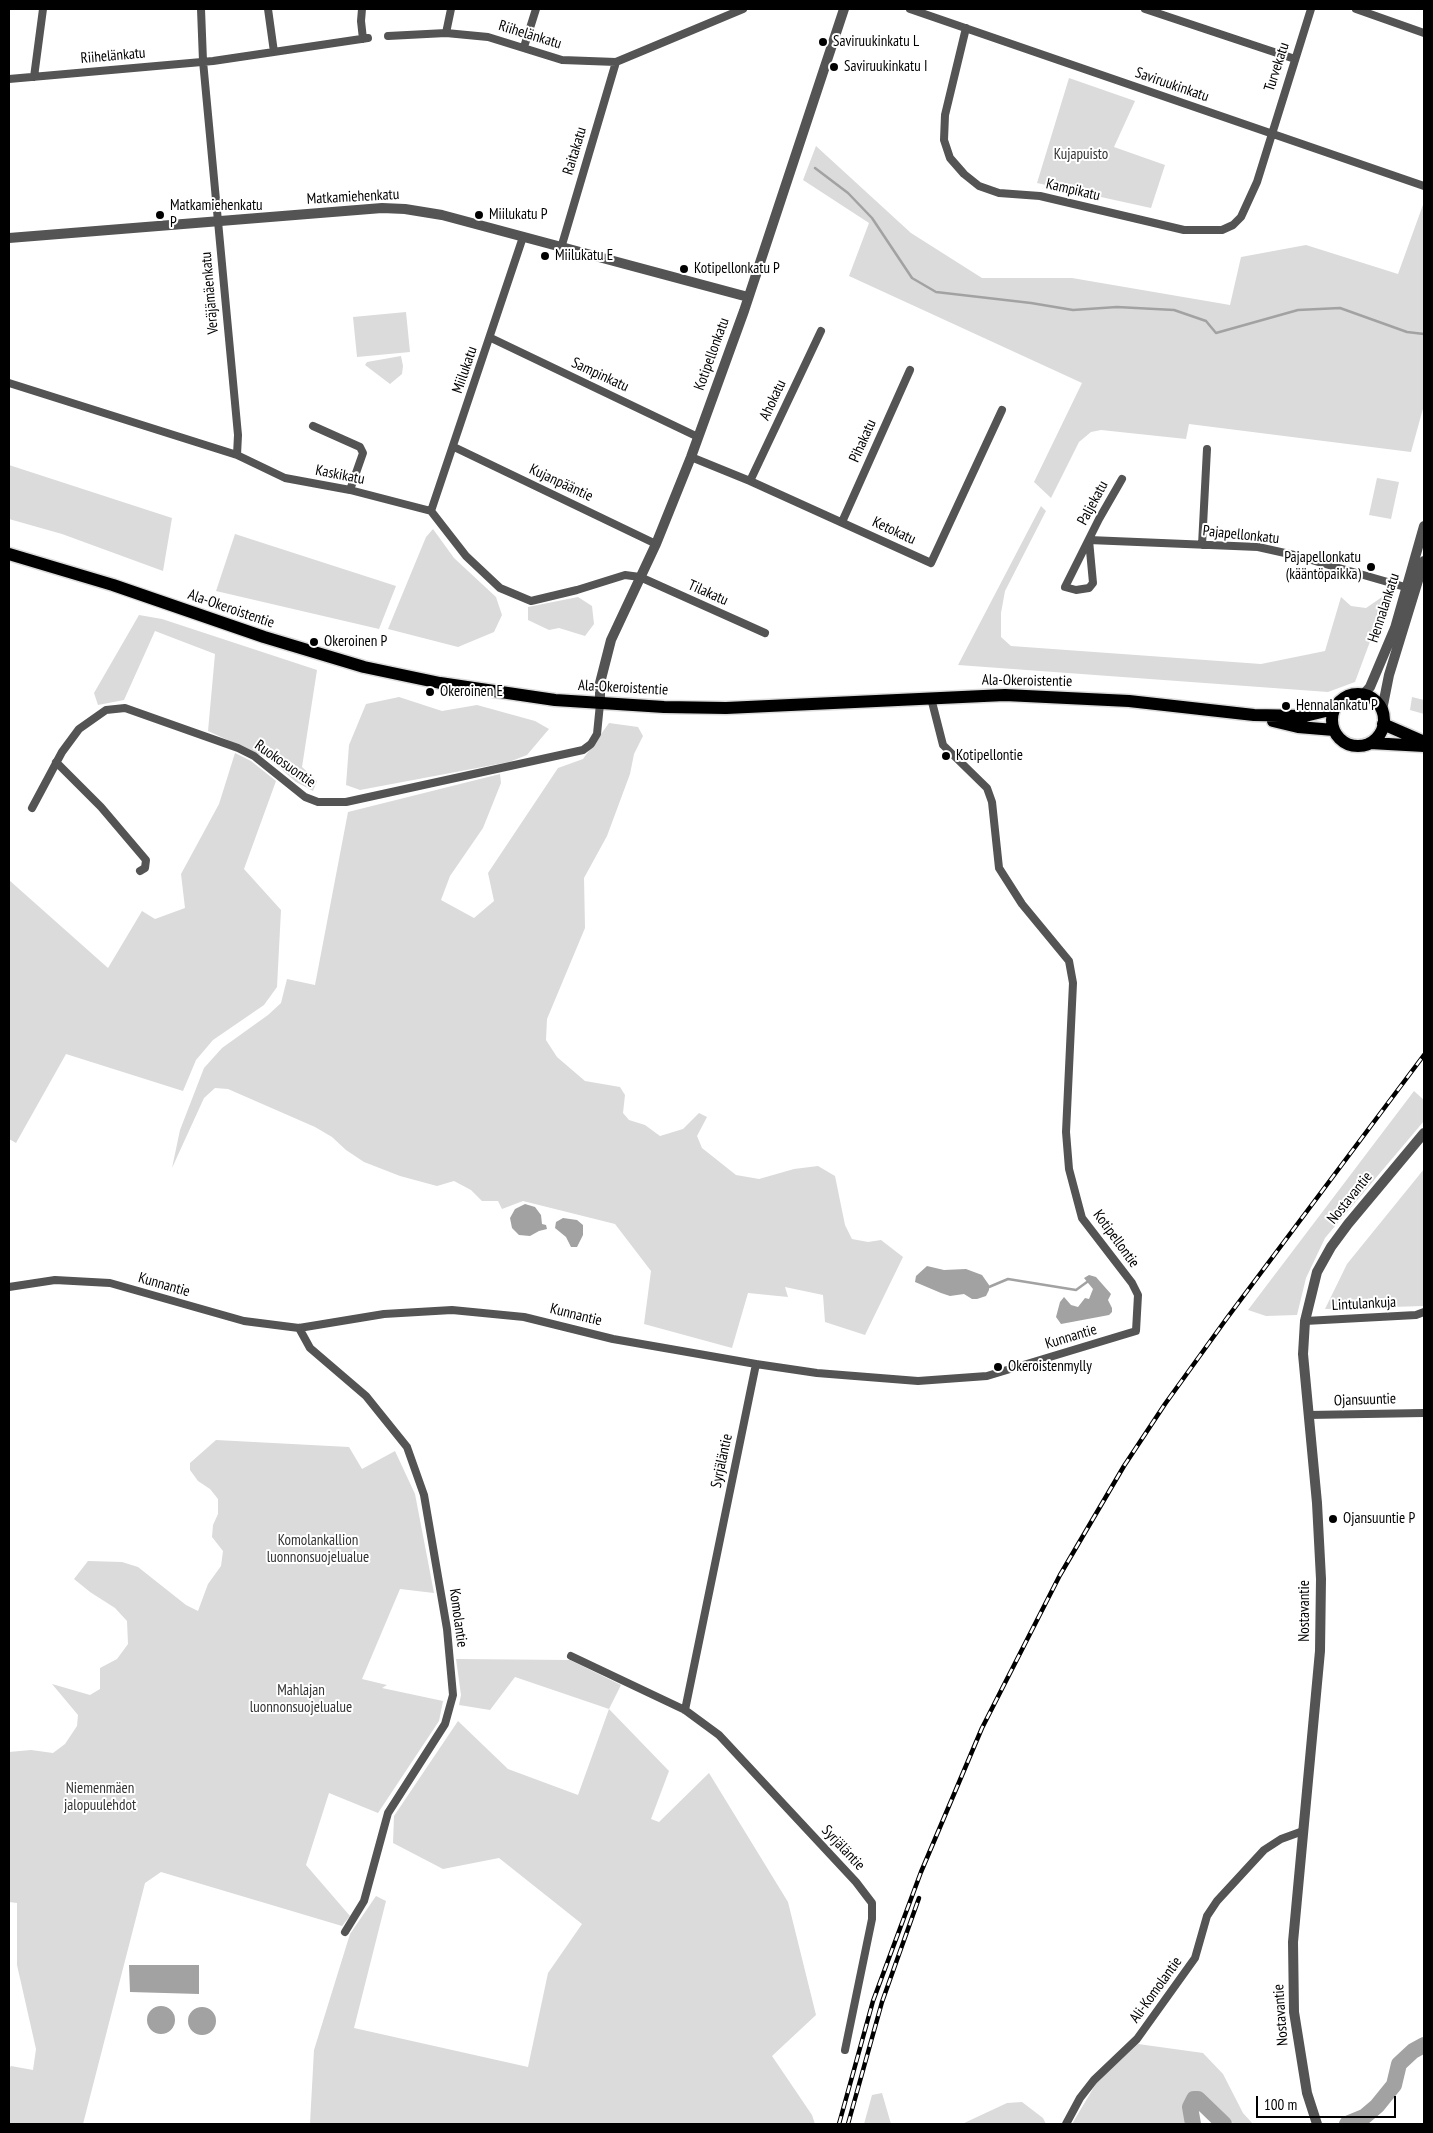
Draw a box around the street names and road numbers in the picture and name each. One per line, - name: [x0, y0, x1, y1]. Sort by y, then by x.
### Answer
- street label: Riihelänkatu: [496, 17, 564, 53]
- street label: Turvekatu: [1261, 40, 1293, 94]
- street label: Riihelänkatu: [80, 44, 146, 68]
- street label: Saviruukinkatu: [1133, 64, 1211, 106]
- street label: Raitakatu: [559, 125, 591, 177]
- street label: Kampikatu: [1044, 175, 1102, 205]
- street label: Matkamiehenkatu: [306, 186, 400, 208]
- street label: Veräjämäenkatu: [197, 251, 223, 335]
- street label: Kotipellonkatu: [691, 315, 733, 393]
- street label: Miilukatu: [449, 344, 481, 396]
- street label: Sampinkatu: [569, 354, 631, 396]
- street label: Ahokatu: [756, 377, 790, 423]
- street label: Pihakatu: [846, 417, 880, 465]
- street label: Kujanpääntie: [526, 460, 596, 506]
- street label: Kaskikatu: [314, 461, 366, 489]
- street label: Paljekatu: [1074, 478, 1112, 528]
- street label: Ketokatu: [869, 513, 919, 549]
- street label: Pajapellonkatu: [1202, 522, 1280, 548]
- street label: Hennalankatu: [1364, 571, 1404, 645]
- street label: Tilakatu: [685, 576, 731, 610]
- street label: Ala-Okeroistentie: [185, 586, 277, 632]
- street label: Ala-Okeroistentie: [982, 671, 1072, 691]
- street label: Ala-Okeroistentie: [577, 677, 669, 699]
- street label: Ruokosuontie: [251, 736, 319, 792]
- street label: Nostavantie: [1324, 1168, 1376, 1228]
- street label: Kotipellontie: [1089, 1207, 1143, 1271]
- street label: Kunnantie: [136, 1269, 192, 1301]
- street label: Lintulankuja: [1331, 1293, 1397, 1315]
- street label: Kunnantie: [548, 1300, 604, 1330]
- street label: Kunnantie: [1043, 1321, 1099, 1353]
- street label: Ojansuuntie: [1334, 1390, 1396, 1410]
- street label: Syrjäläntie: [707, 1432, 737, 1490]
- street label: Nostavantie: [1296, 1580, 1314, 1642]
- street label: Komolantie: [445, 1587, 471, 1649]
- street label: Syrjäläntie: [818, 1822, 868, 1874]
- street label: Ali-Komolantie: [1126, 1953, 1186, 2027]
- street label: Nostavantie: [1270, 1984, 1292, 2046]

